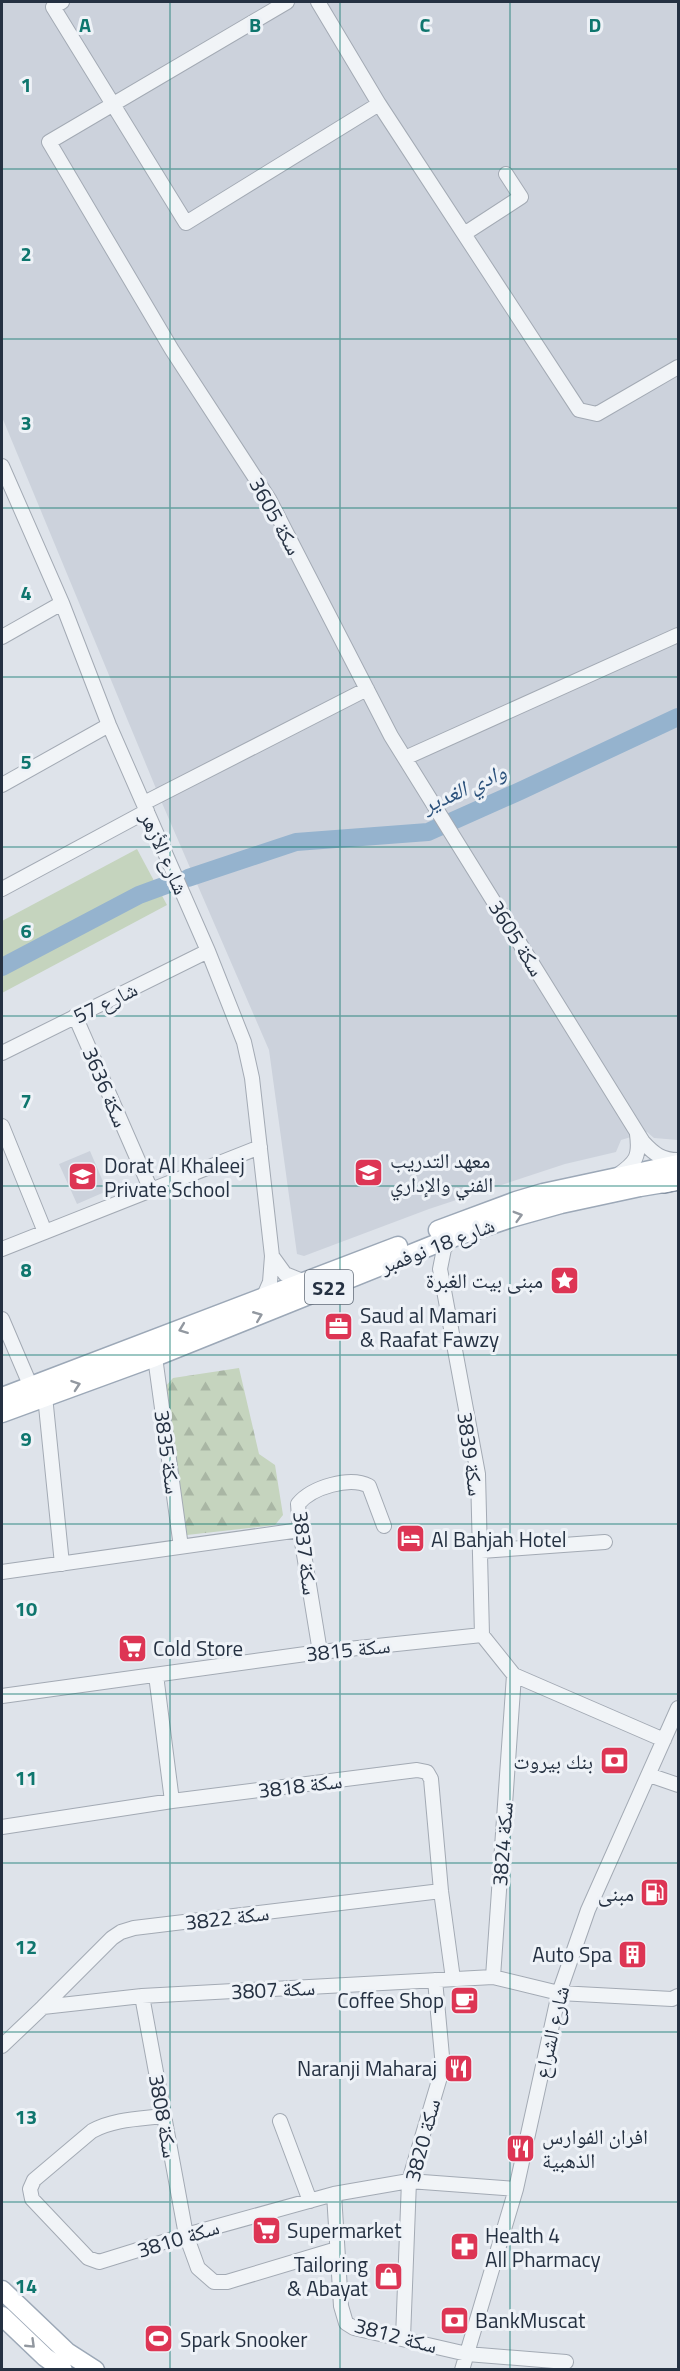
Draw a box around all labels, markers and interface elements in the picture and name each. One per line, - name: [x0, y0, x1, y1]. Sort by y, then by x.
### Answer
- text: A: [79, 9, 91, 40]
- text: B: [249, 9, 261, 40]
- text: C: [420, 9, 431, 40]
- text: D: [589, 9, 601, 40]
- text: 1: [20, 69, 32, 100]
- text: 2: [20, 238, 32, 269]
- text: 3: [20, 407, 32, 438]
- street label: سكة 3605: [241, 471, 311, 561]
- text: 4: [20, 577, 32, 608]
- text: 5: [20, 746, 32, 777]
- water label: وادي الغدير: [415, 754, 512, 823]
- street label: شارع الأزهر: [132, 806, 197, 900]
- street label: سكة 3605: [481, 894, 553, 982]
- text: 6: [20, 915, 32, 946]
- street label: شارع 57: [67, 973, 143, 1031]
- street label: سكة 3636: [75, 1042, 137, 1132]
- text: 7: [20, 1085, 32, 1116]
- place label: معهد التدريب الفني والإداري: [390, 1144, 493, 1201]
- place label: Dorat Al Khaleej Private School: [104, 1149, 245, 1205]
- school or university icon: معهد التدريب الفني والإداري: [353, 1156, 385, 1188]
- school or university icon: Dorat Al Khaleej Private School: [67, 1161, 99, 1193]
- street label: شارع 18 نوفمبر: [374, 1208, 499, 1282]
- one-way arrow: [513, 1211, 523, 1223]
- text: 8: [20, 1254, 32, 1285]
- place label: مبنى بيت الغبرة: [426, 1264, 543, 1296]
- place icon: مبنى بيت الغبرة: [548, 1264, 580, 1296]
- road number: S22: [305, 1270, 353, 1304]
- place label: Saud al Mamari & Raafat Fawzy: [360, 1299, 499, 1355]
- one-way arrow: [252, 1311, 263, 1323]
- office icon: Saud al Mamari & Raafat Fawzy: [323, 1311, 355, 1343]
- one-way arrow: [178, 1322, 189, 1334]
- one-way arrow: [70, 1380, 81, 1393]
- street label: سكة 3835: [146, 1408, 190, 1496]
- street label: سكة 3839: [449, 1410, 493, 1498]
- text: 9: [20, 1423, 32, 1454]
- street label: سكة 3837: [285, 1509, 327, 1597]
- hotel icon: Al Bahjah Hotel: [394, 1523, 426, 1555]
- place label: Al Bahjah Hotel: [431, 1523, 567, 1555]
- text: 10: [15, 1593, 37, 1624]
- street label: سكة 3815: [304, 1629, 392, 1669]
- supermarket icon: Cold Store: [116, 1632, 148, 1664]
- place label: Cold Store: [153, 1632, 243, 1664]
- place label: بنك بيروت: [513, 1745, 593, 1777]
- bank icon: بنك بيروت: [598, 1745, 630, 1777]
- text: 11: [15, 1762, 37, 1793]
- street label: سكة 3818: [256, 1764, 344, 1806]
- street label: سكة 3824: [483, 1801, 521, 1887]
- place label: مبنى: [598, 1877, 634, 1909]
- fuel station icon: مبنى: [639, 1877, 671, 1909]
- street label: سكة 3822: [183, 1896, 271, 1938]
- text: 12: [15, 1931, 37, 1962]
- place label: Auto Spa: [532, 1938, 612, 1970]
- building icon: Auto Spa: [617, 1938, 649, 1970]
- street label: سكة 3807: [230, 1971, 316, 2007]
- street label: شارع الشراع: [525, 1983, 577, 2081]
- place label: Coffee Shop: [337, 1984, 444, 2016]
- cafe icon: Coffee Shop: [449, 1984, 481, 2016]
- place label: Naranji Maharaj: [297, 2052, 437, 2084]
- restaurant icon: Naranji Maharaj: [442, 2052, 474, 2084]
- street label: سكة 3808: [141, 2072, 187, 2160]
- street label: سكة 3820: [396, 2095, 448, 2185]
- text: 13: [15, 2101, 37, 2132]
- place label: افران الفوارس الذهبية: [542, 2120, 648, 2176]
- restaurant icon: افران الفوارس الذهبية: [505, 2132, 537, 2164]
- street label: سكة 3810: [133, 2210, 223, 2266]
- supermarket icon: Supermarket: [250, 2214, 282, 2246]
- place label: Supermarket: [287, 2214, 402, 2246]
- place label: Health 4 All Pharmacy: [485, 2219, 601, 2275]
- pharmacy icon: Health 4 All Pharmacy: [448, 2231, 480, 2263]
- place label: Tailoring & Abayat: [287, 2248, 369, 2304]
- shop icon: Tailoring & Abayat: [373, 2260, 405, 2292]
- text: 14: [15, 2270, 37, 2301]
- bank icon: BankMuscat: [438, 2304, 470, 2336]
- place label: BankMuscat: [475, 2304, 586, 2336]
- street label: سكة 3812: [351, 2309, 441, 2361]
- sports icon: Spark Snooker: [143, 2323, 175, 2355]
- place label: Spark Snooker: [180, 2323, 307, 2355]
- one-way arrow: [25, 2337, 35, 2348]

